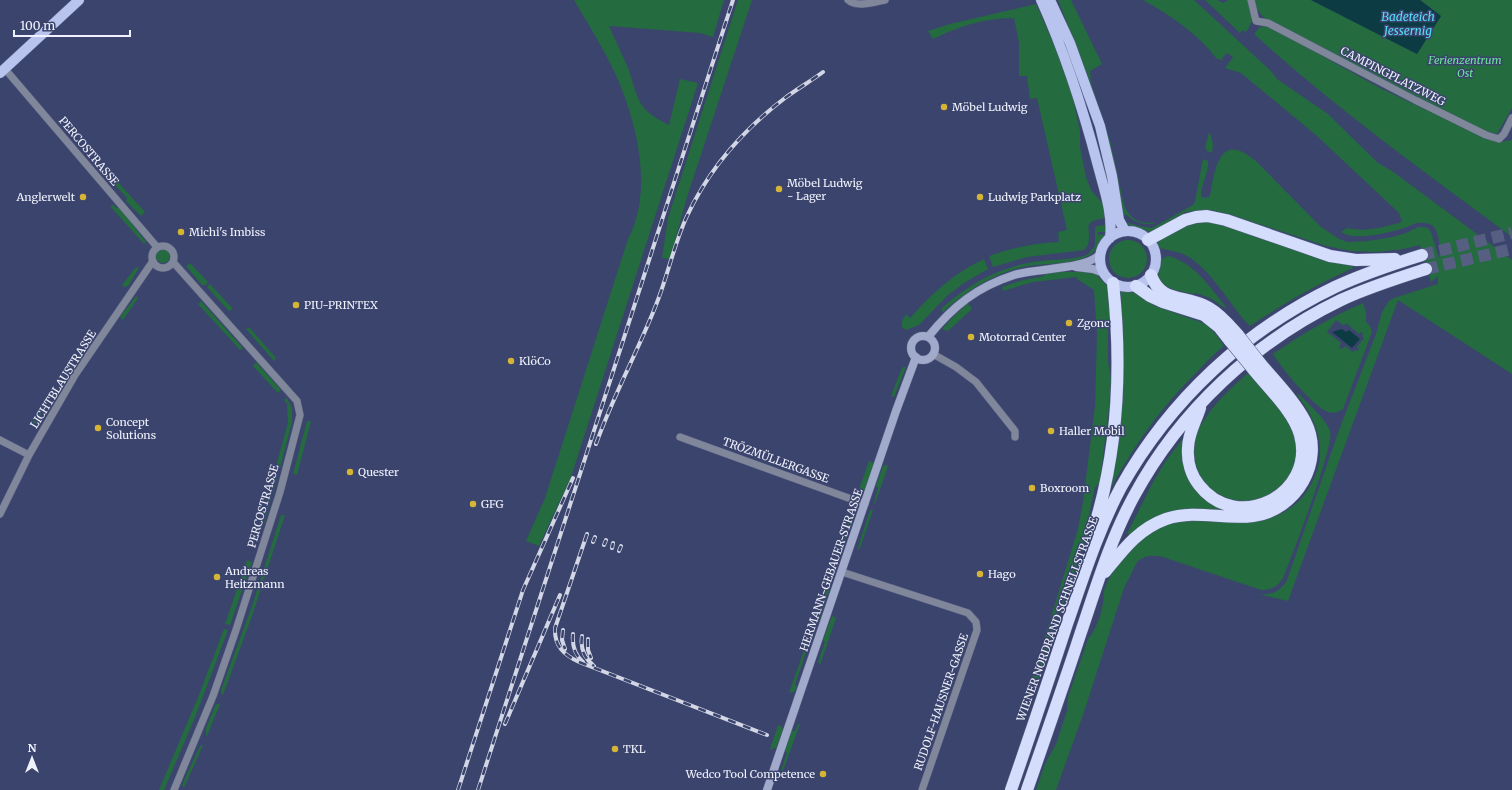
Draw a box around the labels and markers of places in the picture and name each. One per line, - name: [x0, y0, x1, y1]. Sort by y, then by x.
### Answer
- place label: Möbel Ludwig: [952, 100, 1028, 114]
- marker: Möbel Ludwig: [939, 102, 949, 112]
- place label: Möbel Ludwig - Lager: [787, 176, 863, 203]
- marker: Möbel Ludwig - Lager: [774, 184, 784, 194]
- place label: Anglerwelt: [16, 190, 76, 204]
- place label: Ludwig Parkplatz: [988, 190, 1081, 204]
- marker: Anglerwelt: [78, 192, 88, 202]
- marker: Ludwig Parkplatz: [975, 192, 985, 202]
- place label: Michi's Imbiss: [189, 225, 265, 239]
- marker: Michi's Imbiss: [176, 227, 186, 237]
- place label: PIU-PRINTEX: [304, 298, 378, 312]
- marker: PIU-PRINTEX: [291, 300, 301, 310]
- place label: Zgonc: [1077, 316, 1110, 330]
- marker: Zgonc: [1064, 318, 1074, 328]
- place label: Motorrad Center: [979, 330, 1066, 344]
- marker: Motorrad Center: [966, 332, 976, 342]
- place label: KlöCo: [519, 354, 551, 368]
- marker: KlöCo: [506, 356, 516, 366]
- place label: Concept Solutions: [106, 415, 156, 442]
- marker: Concept Solutions: [93, 423, 103, 433]
- place label: Haller Mobil: [1059, 424, 1125, 438]
- marker: Haller Mobil: [1046, 426, 1056, 436]
- place label: Quester: [358, 465, 399, 479]
- marker: Quester: [345, 467, 355, 477]
- place label: Boxroom: [1040, 481, 1089, 495]
- marker: Boxroom: [1027, 483, 1037, 493]
- place label: GFG: [481, 497, 504, 511]
- marker: GFG: [468, 499, 478, 509]
- place label: Andreas Heitzmann: [224, 564, 285, 591]
- place label: Hago: [988, 567, 1016, 581]
- marker: Hago: [975, 569, 985, 579]
- marker: Andreas Heitzmann: [212, 572, 222, 582]
- place label: TKL: [623, 742, 646, 756]
- marker: TKL: [610, 744, 620, 754]
- place label: Wedco Tool Competence: [685, 767, 815, 781]
- marker: Wedco Tool Competence: [818, 769, 828, 779]

